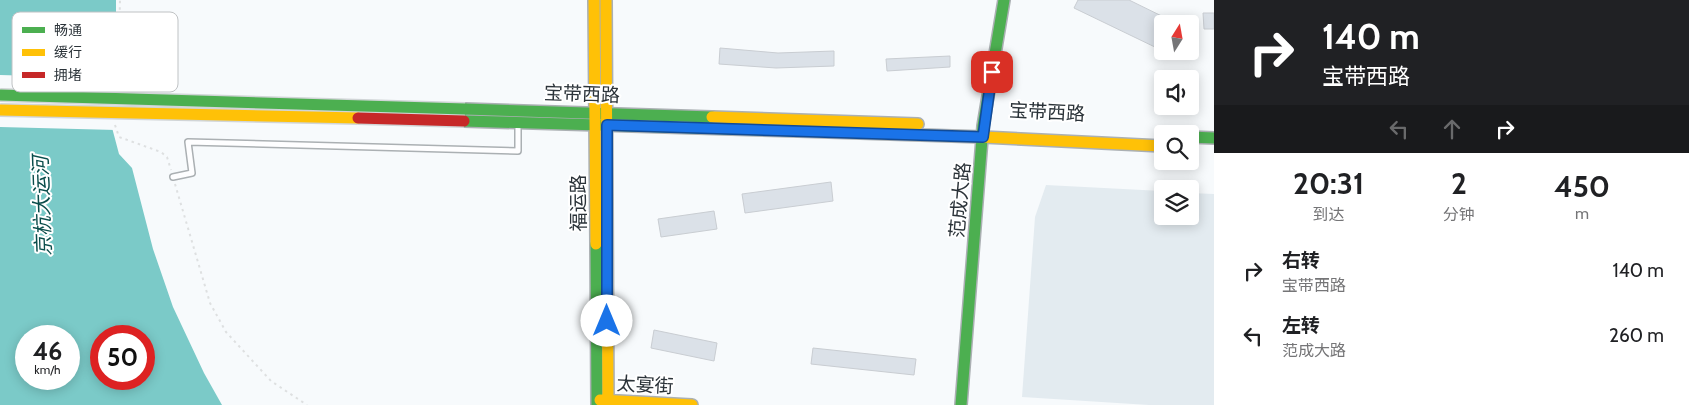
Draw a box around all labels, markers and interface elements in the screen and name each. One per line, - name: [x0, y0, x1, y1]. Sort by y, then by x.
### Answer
- legend: [12, 12, 178, 92]
- north arrow: [1154, 15, 1199, 60]
- map controls: [1154, 15, 1199, 225]
- text: 140 m: [1322, 15, 1420, 58]
- icon: right: [1239, 20, 1304, 85]
- text: 畅通: [54, 21, 82, 39]
- text: 缓行: [54, 43, 82, 61]
- pin: [971, 51, 1013, 93]
- icon: arrive: [978, 58, 1006, 86]
- text: 宝带西路: [1322, 63, 1410, 90]
- text: 拥堵: [54, 66, 82, 84]
- button: sound: [1154, 70, 1199, 115]
- street label: 宝带西路: [544, 81, 620, 107]
- street label: 宝带西路: [1008, 99, 1086, 125]
- icon: left: [1385, 115, 1413, 143]
- icon: ahead: [1438, 115, 1466, 143]
- icon: right: [1491, 115, 1519, 143]
- button: search: [1154, 125, 1199, 170]
- water label: 京杭大运河: [28, 152, 56, 256]
- street label: 范成大路: [945, 161, 975, 239]
- text: 20:31: [1293, 165, 1364, 202]
- text: 2: [1451, 165, 1467, 202]
- text: 450: [1554, 168, 1610, 205]
- street label: 福运路: [567, 174, 590, 232]
- button: layers: [1154, 180, 1199, 225]
- text: m: [1575, 204, 1589, 223]
- text: 到达: [1312, 205, 1345, 224]
- text: 分钟: [1443, 205, 1475, 224]
- text: 右转: [1282, 249, 1320, 272]
- icon: right: [1239, 257, 1267, 285]
- text: 140 m: [1613, 259, 1664, 282]
- text: 宝带西路: [1282, 276, 1346, 295]
- position arrow: [580, 294, 632, 346]
- text: 左转: [1282, 314, 1320, 337]
- icon: left: [1239, 322, 1267, 350]
- text: 260 m: [1609, 324, 1664, 347]
- speed limit sign: 50: [90, 325, 155, 390]
- text: 46: [33, 336, 62, 366]
- text: 范成大路: [1282, 341, 1346, 360]
- text: km/h: [34, 362, 61, 377]
- street label: 太宴街: [616, 372, 674, 398]

